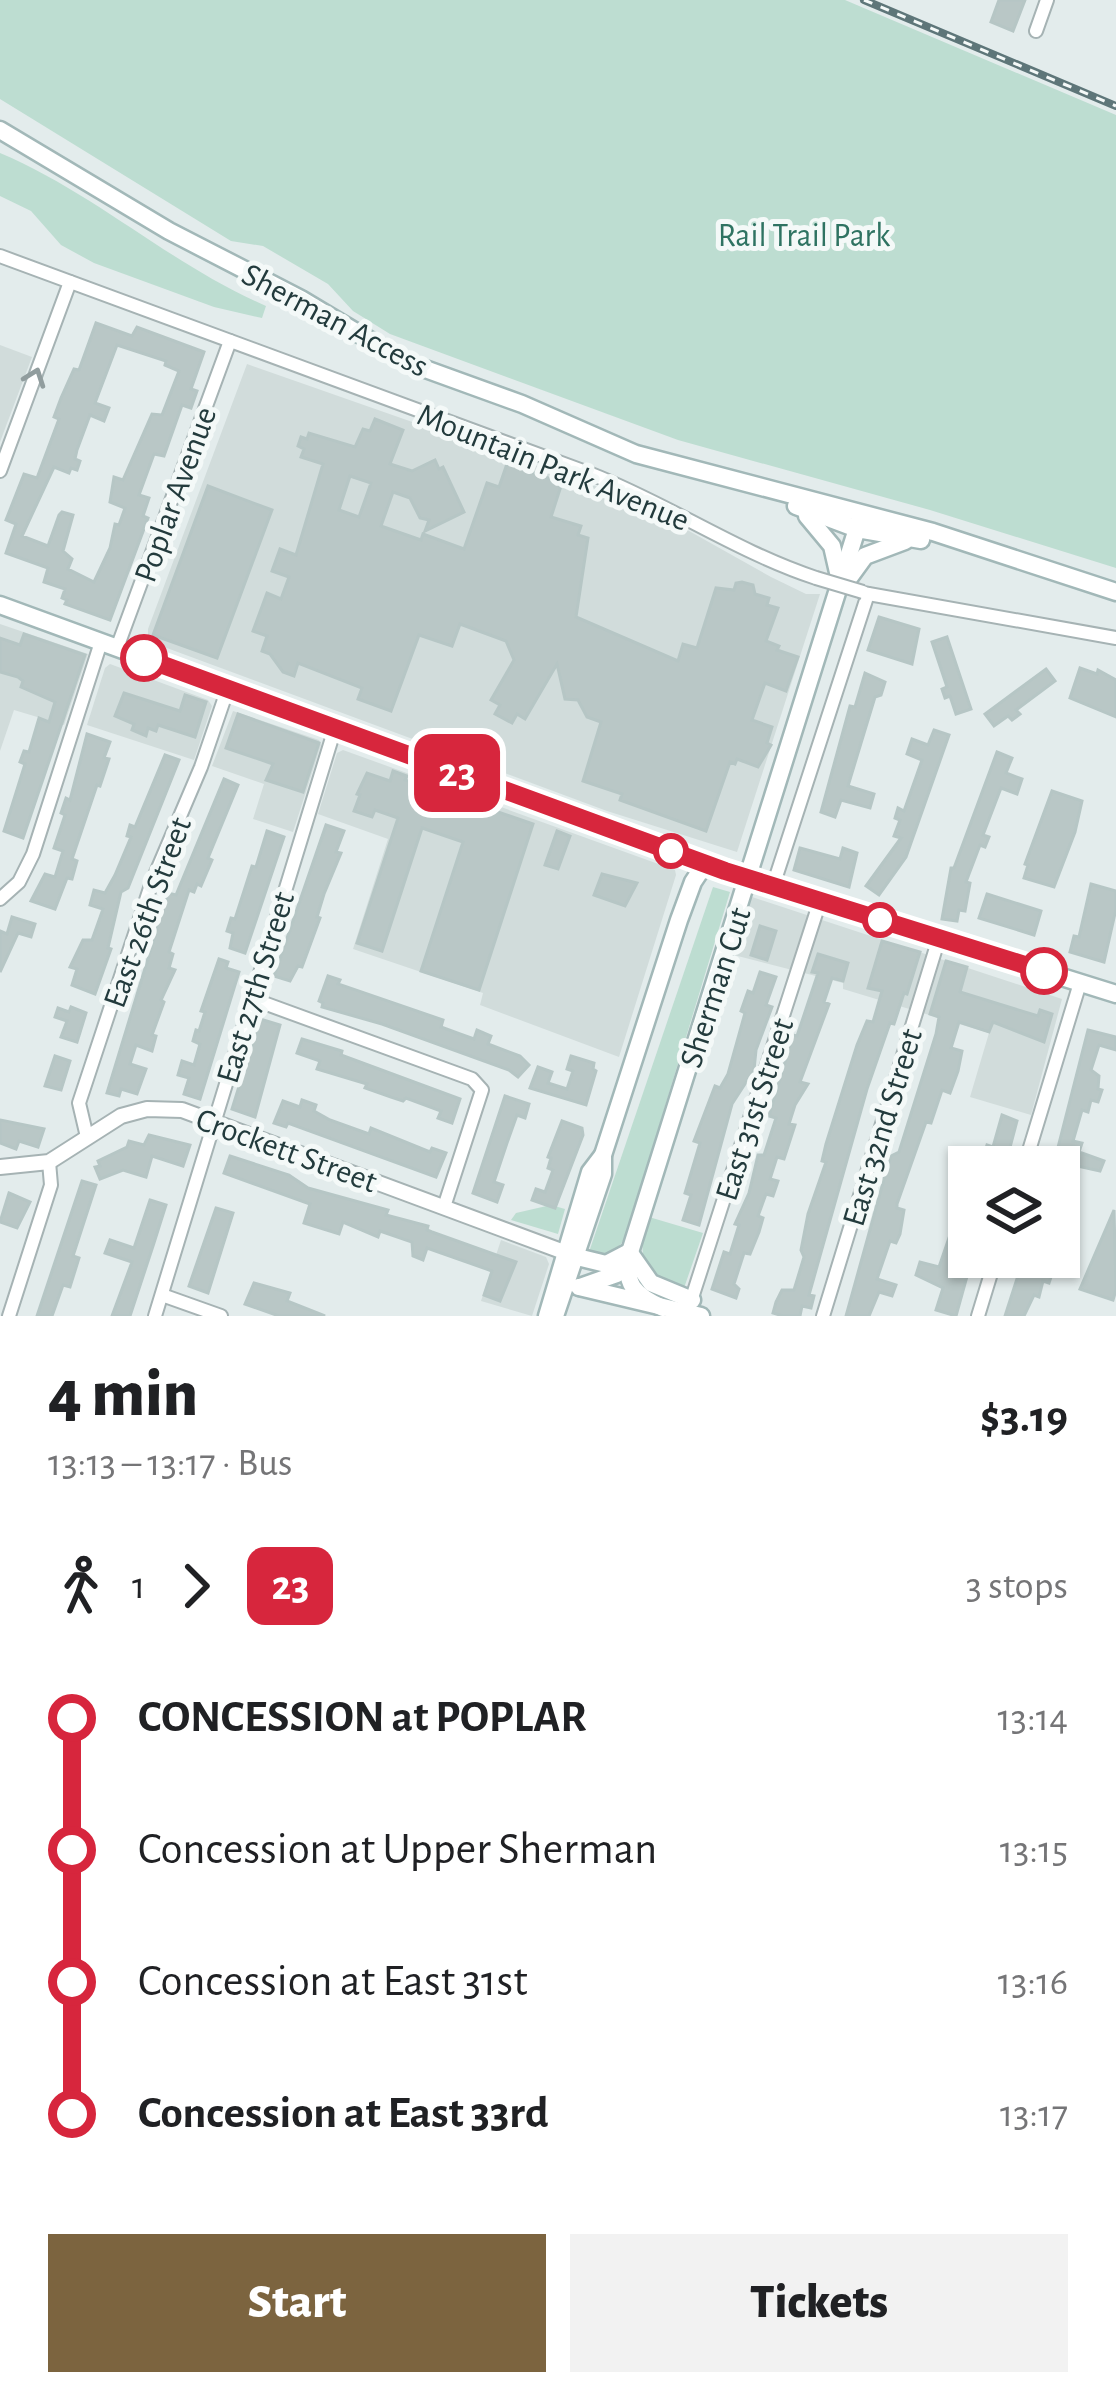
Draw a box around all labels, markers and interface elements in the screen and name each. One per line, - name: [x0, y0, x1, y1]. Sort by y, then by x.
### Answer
- park label: Rail Trail Park: [718, 220, 890, 253]
- street label: Sherman Access: [236, 258, 433, 384]
- one-way arrow: [21, 367, 45, 388]
- street label: Mountain Park Avenue: [412, 399, 694, 538]
- street label: Poplar Avenue: [129, 403, 223, 587]
- unlabelled marker: [122, 636, 166, 680]
- line badge: 23: [403, 734, 511, 812]
- text: 23: [438, 752, 476, 794]
- street label: East 26th Street: [99, 813, 198, 1012]
- unlabelled marker: [655, 835, 687, 867]
- street label: East 27th Street: [212, 888, 301, 1087]
- street label: Sherman Cut: [675, 903, 758, 1072]
- unlabelled marker: [864, 904, 896, 936]
- unlabelled marker: [1022, 949, 1066, 993]
- street label: East 31st Street: [710, 1014, 800, 1205]
- street label: East 32nd Street: [838, 1025, 929, 1230]
- street label: Crockett Street: [191, 1103, 381, 1199]
- map controls: [948, 1146, 1080, 1278]
- button: layers: [948, 1146, 1080, 1278]
- text: 4 min: [48, 1362, 198, 1428]
- text: $3.19: [980, 1395, 1068, 1440]
- text: 13:13 – 13:17 · Bus: [48, 1444, 293, 1483]
- icon: walk: [48, 1553, 114, 1619]
- icon: forward: [163, 1553, 229, 1619]
- text: 23: [271, 1565, 309, 1607]
- text: 1: [132, 1567, 145, 1606]
- text: 3 stops: [966, 1567, 1068, 1606]
- text: CONCESSION at POPLAR: [138, 1695, 587, 1740]
- text: 13:14: [997, 1699, 1068, 1738]
- text: Concession at Upper Sherman: [138, 1827, 657, 1872]
- text: 13:15: [1000, 1831, 1068, 1870]
- text: Concession at East 31st: [138, 1959, 528, 2004]
- text: 13:16: [998, 1963, 1068, 2002]
- text: Concession at East 33rd: [138, 2091, 549, 2136]
- text: 13:17: [1000, 2095, 1068, 2134]
- button: Start: [48, 2234, 546, 2372]
- button: Tickets: [570, 2234, 1068, 2372]

